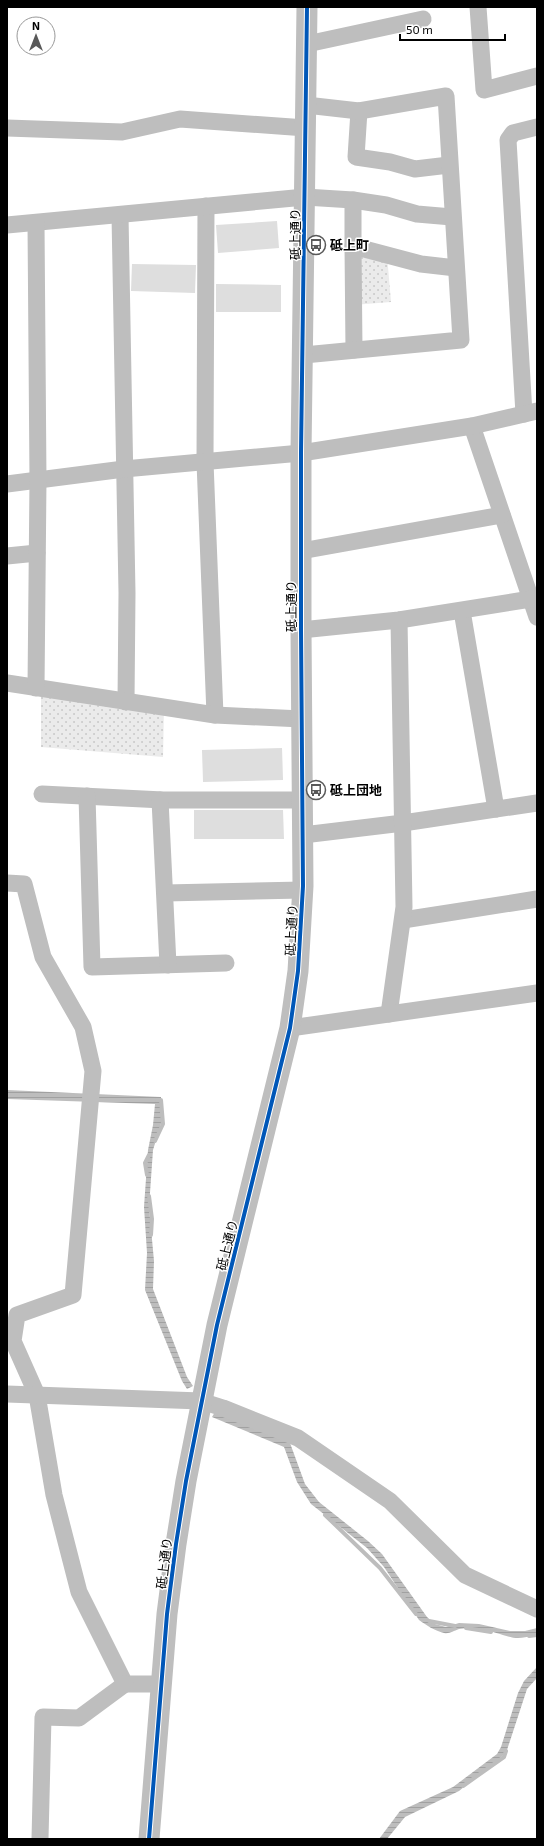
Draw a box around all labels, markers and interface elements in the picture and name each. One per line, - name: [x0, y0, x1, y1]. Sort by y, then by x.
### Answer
- north arrow: [16, 16, 56, 56]
- scale bar: [400, 16, 505, 42]
- text: N: [32, 19, 40, 32]
- text: 50 m: [406, 22, 433, 36]
- street label: 砥上通り: [287, 208, 303, 260]
- bus stop icon: 砥上町: [305, 234, 327, 256]
- place label: 砥上町: [329, 237, 369, 253]
- street label: 砥上通り: [283, 580, 299, 632]
- bus stop icon: 砥上団地: [305, 779, 327, 801]
- place label: 砥上団地: [329, 782, 382, 798]
- street label: 砥上通り: [282, 904, 300, 956]
- street label: 砥上通り: [213, 1218, 241, 1272]
- street label: 砥上通り: [153, 1536, 175, 1590]

